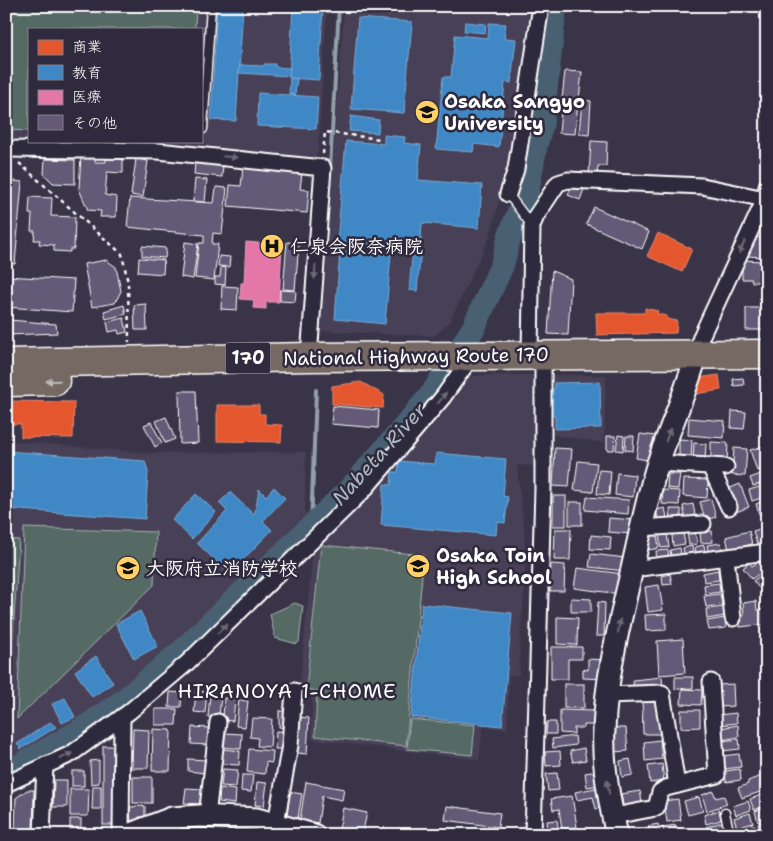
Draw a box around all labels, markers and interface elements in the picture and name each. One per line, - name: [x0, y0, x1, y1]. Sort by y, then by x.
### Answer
- legend: [28, 28, 202, 142]
- text: 商業: [72, 37, 102, 57]
- text: 教育: [72, 63, 102, 83]
- text: 医療: [72, 87, 102, 107]
- place label: Osaka Sangyo University: [444, 89, 585, 136]
- school or university icon: Osaka Sangyo University: [414, 99, 440, 125]
- text: その他: [72, 113, 117, 133]
- one-way arrow: [222, 154, 238, 162]
- hospital icon: 仁泉会阪奈病院: [259, 233, 285, 259]
- place label: 仁泉会阪奈病院: [290, 234, 423, 259]
- one-way arrow: [738, 240, 746, 254]
- one-way arrow: [310, 264, 318, 280]
- road number: 170: [226, 342, 270, 373]
- street label: National Highway Route 170: [283, 342, 549, 371]
- one-way arrow: [45, 377, 61, 385]
- one-way arrow: [437, 392, 448, 405]
- water label: Nabeta River: [326, 397, 432, 511]
- one-way arrow: [664, 427, 672, 442]
- place label: Osaka Toin High School: [436, 543, 552, 590]
- school or university icon: Osaka Toin High School: [405, 553, 431, 579]
- school or university icon: 大阪府立消防学校: [115, 555, 141, 581]
- place label: 大阪府立消防学校: [146, 556, 298, 581]
- one-way arrow: [615, 617, 623, 633]
- one-way arrow: [216, 623, 228, 635]
- district label: HIRANOYA 1-CHOME: [177, 678, 397, 704]
- one-way arrow: [59, 752, 73, 760]
- one-way arrow: [604, 779, 612, 795]

